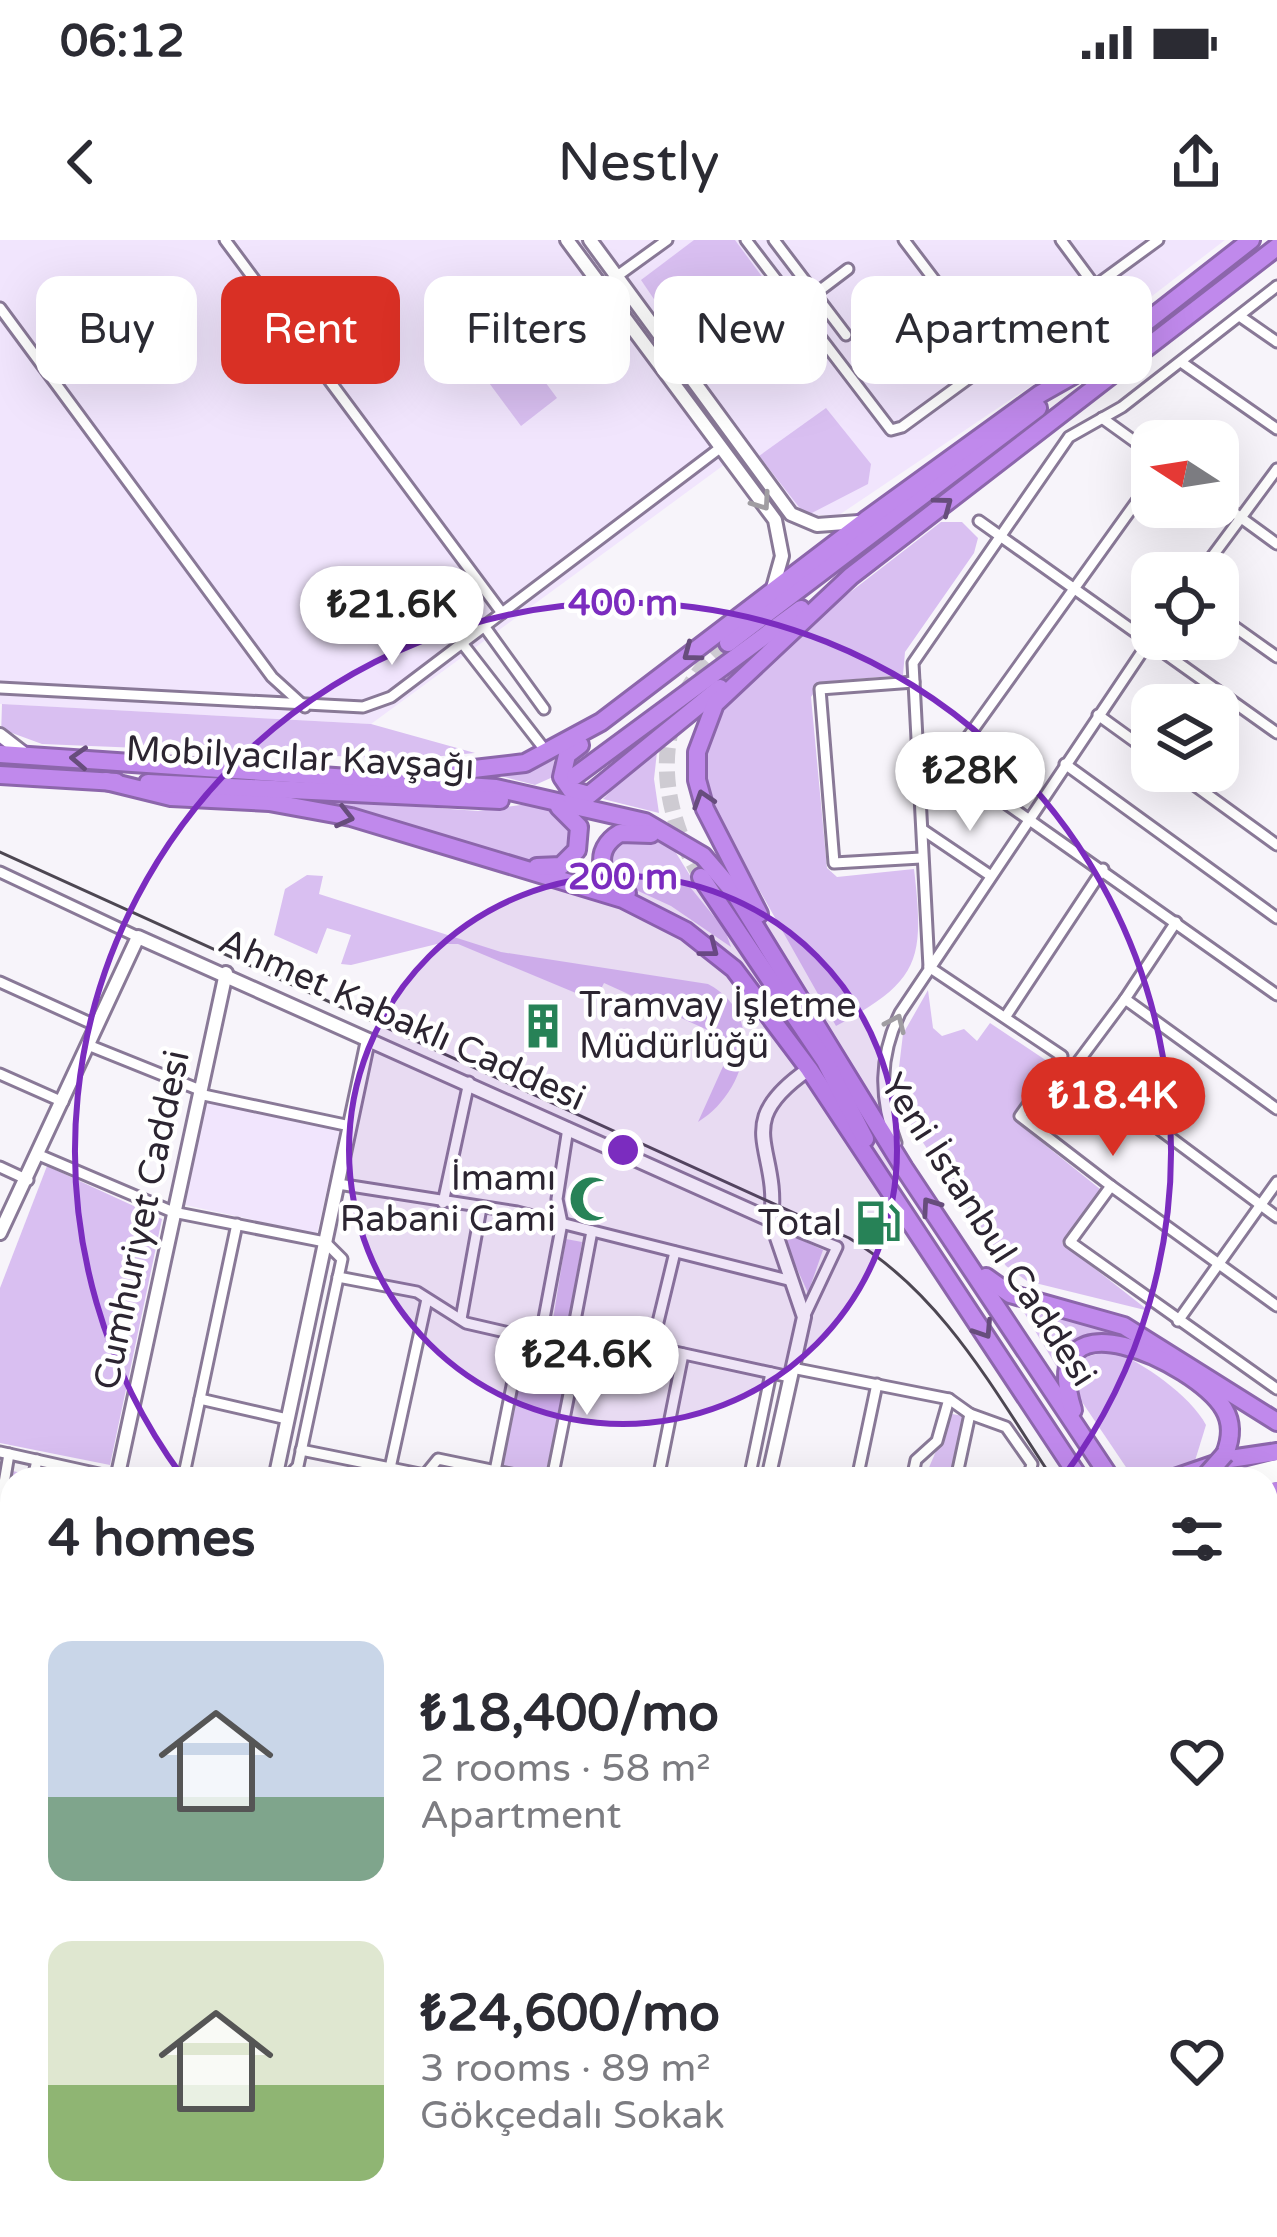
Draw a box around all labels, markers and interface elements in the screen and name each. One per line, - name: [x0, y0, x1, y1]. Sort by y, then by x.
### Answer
- text: 06:12: [60, 15, 185, 69]
- icon: back: [48, 129, 114, 195]
- icon: share: [1163, 129, 1229, 195]
- text: Nestly: [558, 130, 719, 195]
- chip: Buy: [36, 276, 197, 384]
- chip: Rent: [221, 276, 400, 384]
- chip: Filters: [424, 276, 630, 384]
- chip: New: [654, 276, 827, 384]
- chip: Apartment: [851, 276, 1152, 384]
- north arrow: [1131, 420, 1239, 528]
- map controls: [1131, 420, 1239, 792]
- one-way arrow: [748, 489, 770, 511]
- one-way arrow: [931, 497, 952, 519]
- button: locate: [1131, 552, 1239, 660]
- pin: ₺21.6K: [294, 566, 490, 668]
- text: ₺21.6K: [327, 581, 457, 628]
- text: 400 m: [568, 582, 678, 625]
- one-way arrow: [683, 639, 705, 661]
- button: layers: [1131, 684, 1239, 792]
- street label: Mobilyacılar Kavşağı: [125, 727, 475, 789]
- pin: ₺28K: [899, 732, 1041, 834]
- one-way arrow: [69, 745, 88, 771]
- text: ₺28K: [922, 747, 1018, 794]
- one-way arrow: [693, 789, 718, 810]
- one-way arrow: [335, 803, 355, 828]
- text: 200 m: [568, 856, 678, 899]
- street label: Ahmet Kabaklı Caddesi: [212, 920, 592, 1120]
- one-way arrow: [696, 934, 718, 956]
- place label: Tramvay İşletme Müdürlüğü: [579, 984, 857, 1068]
- building icon: Tramvay İşletme Müdürlüğü: [518, 1001, 568, 1051]
- one-way arrow: [882, 1014, 906, 1035]
- street label: Cumhuriyet Caddesi: [85, 1046, 199, 1394]
- pin: ₺18.4K: [1015, 1057, 1211, 1159]
- street label: Yeni İstanbul Caddesi: [871, 1066, 1105, 1394]
- text: ₺18.4K: [1048, 1072, 1178, 1119]
- centre of rings: [602, 1129, 644, 1171]
- place label: İmamı Rabani Cami: [340, 1157, 556, 1241]
- mosque icon: İmamı Rabani Cami: [567, 1174, 617, 1224]
- fuel station icon: Total: [853, 1198, 903, 1248]
- one-way arrow: [922, 1198, 944, 1220]
- place label: Total: [758, 1202, 842, 1245]
- pin: ₺24.6K: [489, 1316, 685, 1418]
- one-way arrow: [970, 1317, 992, 1339]
- text: ₺24.6K: [522, 1331, 652, 1378]
- icon: filters: [1164, 1506, 1230, 1572]
- text: 4 homes: [48, 1508, 256, 1570]
- text: ₺18,400/mo: [420, 1683, 719, 1745]
- icon: home: [144, 1689, 288, 1833]
- icon: heart: [1164, 1728, 1230, 1794]
- text: 2 rooms · 58 m²: [420, 1745, 711, 1792]
- text: Apartment: [420, 1792, 621, 1839]
- text: ₺24,600/mo: [420, 1983, 720, 2045]
- icon: home: [144, 1989, 288, 2133]
- icon: heart: [1164, 2028, 1230, 2094]
- text: 3 rooms · 89 m²: [420, 2045, 711, 2092]
- text: Gökçedalı Sokak: [420, 2092, 725, 2139]

